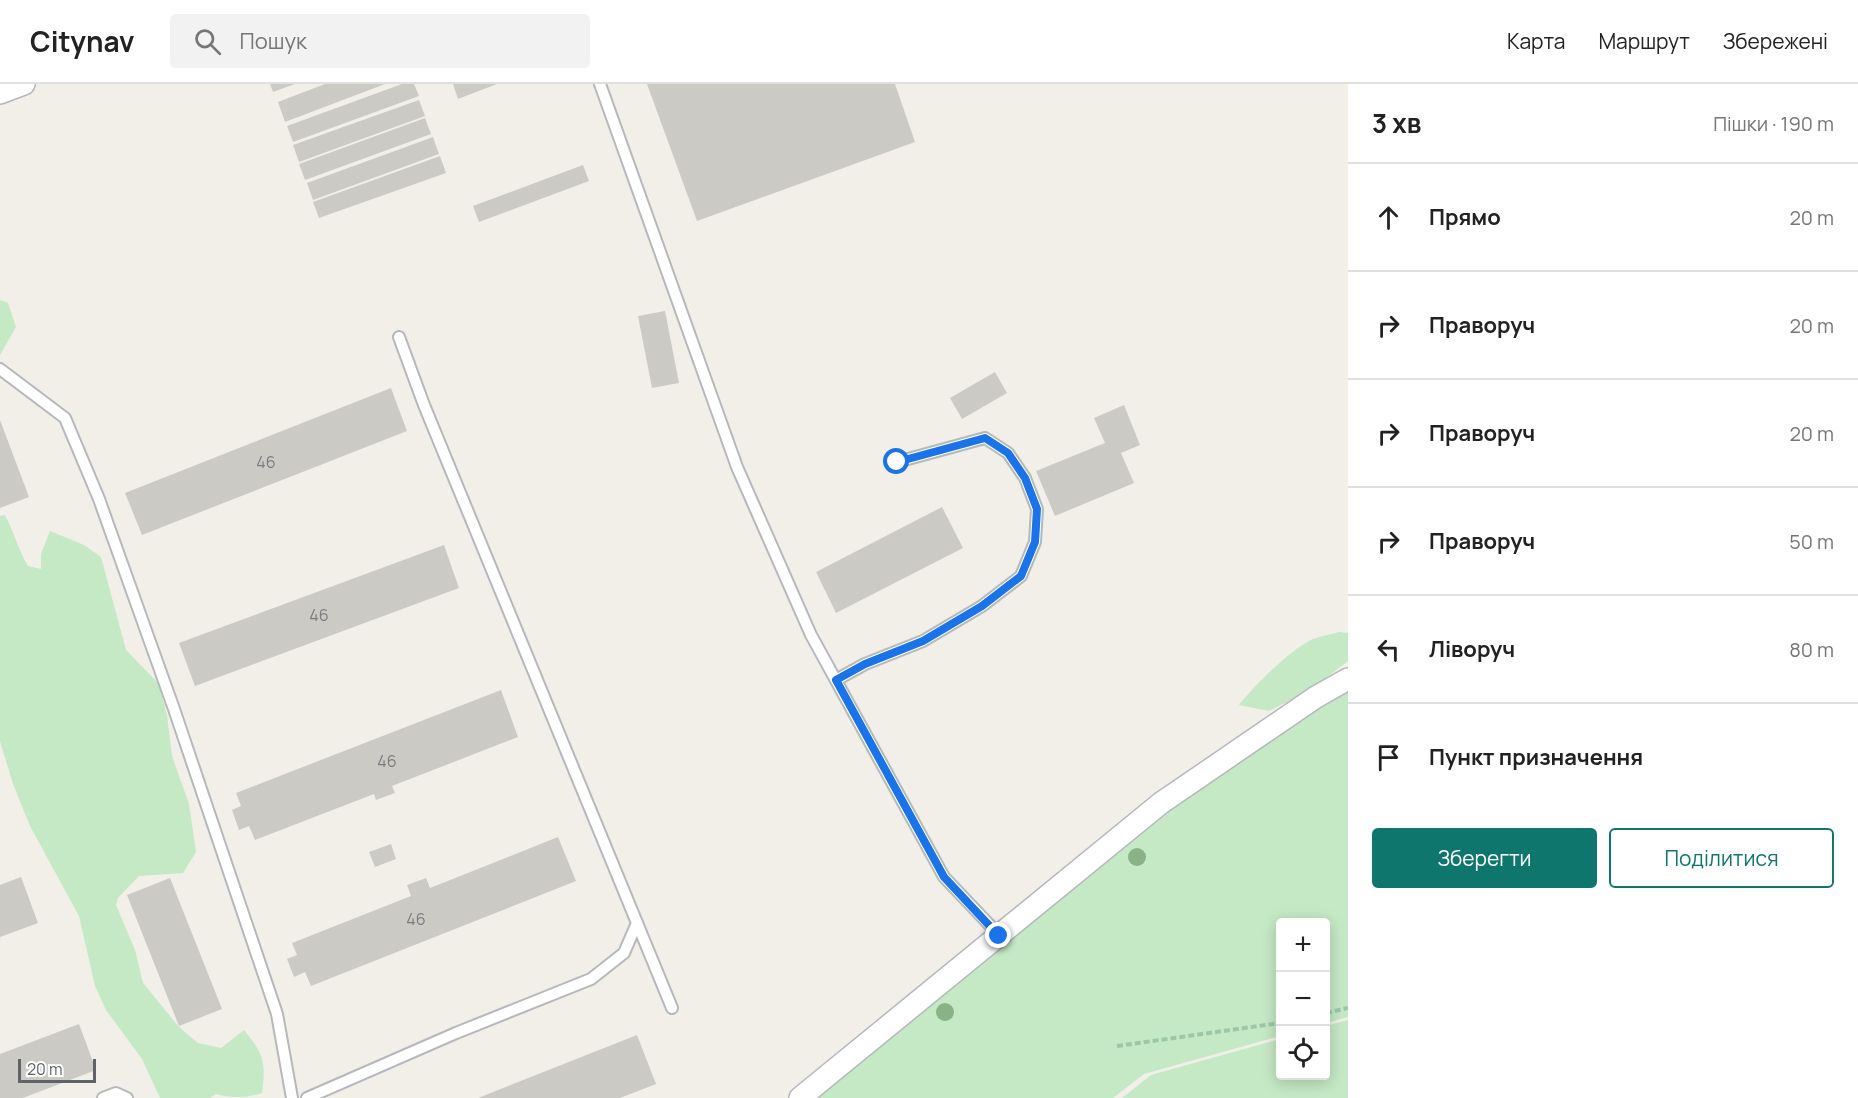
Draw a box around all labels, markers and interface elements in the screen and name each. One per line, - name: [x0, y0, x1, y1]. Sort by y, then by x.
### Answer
- search box: [170, 14, 590, 68]
- text: Citynav: [30, 22, 134, 60]
- icon: search: [191, 25, 224, 58]
- text: Пошук: [239, 26, 307, 56]
- text: Карта: [1507, 27, 1565, 55]
- text: Маршрут: [1598, 27, 1690, 55]
- text: Збережені: [1723, 27, 1828, 55]
- text: 3 хв: [1372, 105, 1421, 141]
- text: Пішки · 190 m: [1713, 110, 1834, 137]
- icon: ahead: [1372, 201, 1405, 234]
- text: Прямо: [1429, 202, 1501, 232]
- text: 20 m: [1789, 204, 1834, 231]
- icon: right: [1372, 309, 1405, 342]
- text: Праворуч: [1429, 310, 1535, 340]
- text: 20 m: [1789, 312, 1834, 339]
- icon: right: [1372, 417, 1405, 450]
- text: Праворуч: [1429, 418, 1535, 448]
- text: 20 m: [1789, 420, 1834, 447]
- route start: [883, 448, 909, 474]
- house number: 46: [256, 451, 276, 473]
- icon: right: [1372, 525, 1405, 558]
- text: Праворуч: [1429, 526, 1535, 556]
- text: 50 m: [1789, 528, 1834, 555]
- house number: 46: [309, 604, 329, 626]
- icon: left: [1372, 633, 1405, 666]
- text: Ліворуч: [1429, 634, 1515, 664]
- text: 80 m: [1789, 636, 1834, 663]
- icon: arrive: [1372, 741, 1405, 774]
- text: Пункт призначення: [1429, 742, 1643, 772]
- house number: 46: [377, 750, 397, 772]
- button: Зберегти: [1372, 828, 1597, 888]
- button: Поділитися: [1609, 828, 1834, 888]
- house number: 46: [406, 908, 426, 930]
- map controls: [1276, 918, 1330, 1080]
- button: +: [1276, 918, 1330, 972]
- route end: [985, 922, 1011, 948]
- button: −: [1276, 972, 1330, 1026]
- button: locate: [1276, 1026, 1330, 1080]
- scale bar: [18, 1056, 96, 1084]
- text: 20 m: [27, 1058, 63, 1080]

